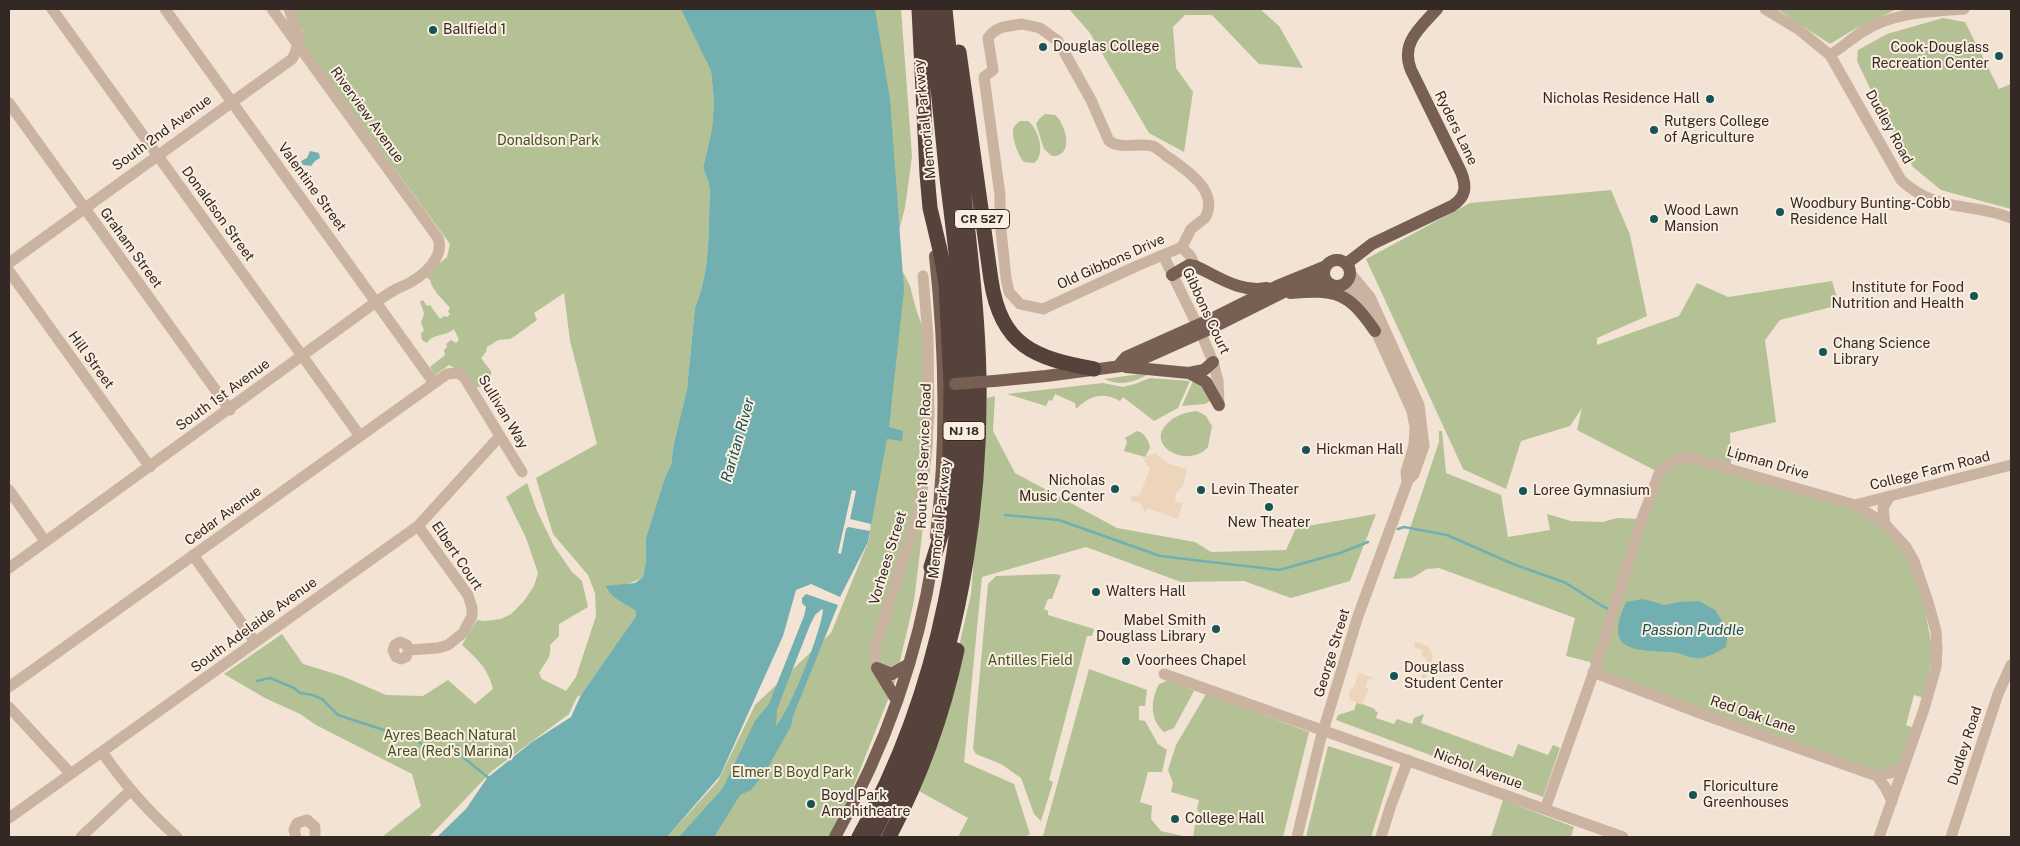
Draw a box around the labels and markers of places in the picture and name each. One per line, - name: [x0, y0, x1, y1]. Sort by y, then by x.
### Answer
- place label: Ballfield 1: [443, 22, 506, 38]
- marker: Ballfield 1: [427, 24, 439, 36]
- place label: Douglas College: [1053, 39, 1160, 55]
- place label: Cook-Douglass Recreation Center: [1871, 40, 1989, 72]
- marker: Douglas College: [1037, 41, 1049, 53]
- marker: Cook-Douglass Recreation Center: [1993, 50, 2005, 62]
- place label: Nicholas Residence Hall: [1543, 91, 1700, 107]
- marker: Nicholas Residence Hall: [1704, 93, 1716, 105]
- place label: Rutgers College of Agriculture: [1664, 114, 1769, 146]
- marker: Rutgers College of Agriculture: [1648, 124, 1660, 136]
- place label: Woodbury Bunting-Cobb Residence Hall: [1790, 196, 1950, 228]
- place label: Wood Lawn Mansion: [1664, 203, 1739, 236]
- marker: Woodbury Bunting-Cobb Residence Hall: [1774, 206, 1786, 218]
- marker: Wood Lawn Mansion: [1648, 213, 1660, 225]
- place label: Institute for Food Nutrition and Health: [1832, 280, 1964, 312]
- marker: Institute for Food Nutrition and Health: [1968, 290, 1980, 302]
- place label: Chang Science Library: [1833, 336, 1930, 368]
- marker: Chang Science Library: [1817, 346, 1829, 358]
- place label: Hickman Hall: [1316, 442, 1404, 458]
- marker: Hickman Hall: [1300, 444, 1312, 456]
- place label: Nicholas Music Center: [1019, 473, 1105, 506]
- place label: Levin Theater: [1211, 482, 1299, 498]
- marker: Nicholas Music Center: [1109, 483, 1121, 495]
- place label: Loree Gymnasium: [1533, 483, 1650, 499]
- marker: Levin Theater: [1195, 484, 1207, 496]
- marker: Loree Gymnasium: [1517, 485, 1529, 497]
- marker: New Theater: [1263, 501, 1275, 513]
- place label: New Theater: [1228, 515, 1310, 531]
- place label: Walters Hall: [1106, 584, 1186, 600]
- marker: Walters Hall: [1090, 586, 1102, 598]
- place label: Mabel Smith Douglass Library: [1096, 613, 1206, 646]
- marker: Mabel Smith Douglass Library: [1210, 623, 1222, 635]
- place label: Voorhees Chapel: [1136, 653, 1246, 669]
- marker: Voorhees Chapel: [1120, 655, 1132, 667]
- place label: Douglass Student Center: [1404, 660, 1503, 692]
- marker: Douglass Student Center: [1388, 670, 1400, 682]
- place label: Floriculture Greenhouses: [1703, 779, 1789, 812]
- place label: Boyd Park Amphitheatre: [821, 788, 910, 820]
- marker: Floriculture Greenhouses: [1687, 789, 1699, 801]
- marker: Boyd Park Amphitheatre: [805, 798, 817, 810]
- place label: College Hall: [1185, 811, 1265, 827]
- marker: College Hall: [1169, 813, 1181, 825]

